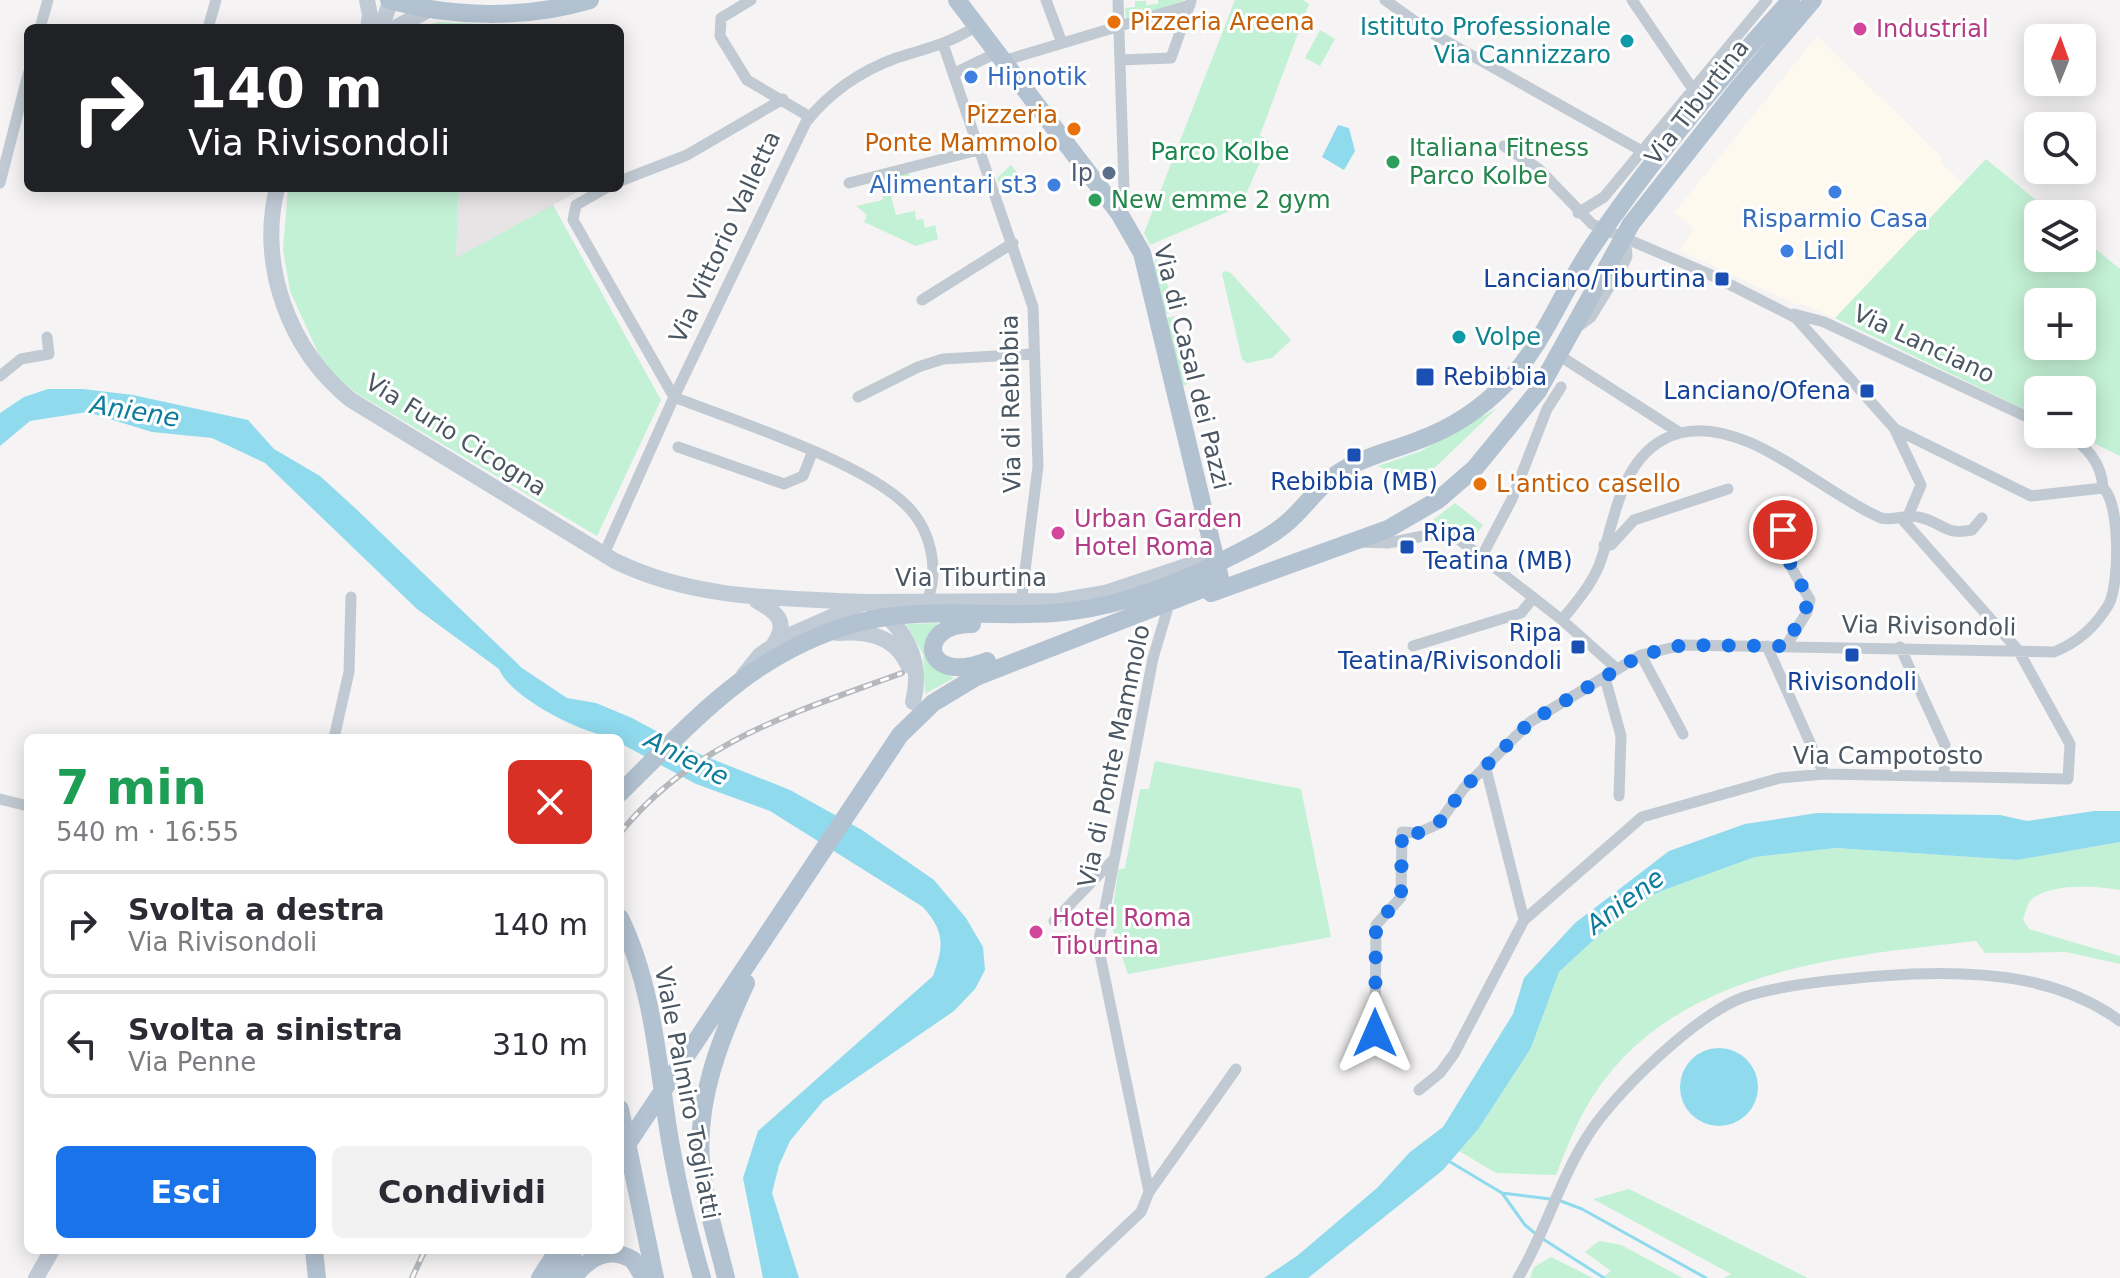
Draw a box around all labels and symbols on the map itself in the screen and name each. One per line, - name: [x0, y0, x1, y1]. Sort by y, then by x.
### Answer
- place label: Pizzeria Areena: [1130, 8, 1315, 36]
- marker: Pizzeria Areena: [1105, 13, 1123, 31]
- place label: Istituto Professionale Via Cannizzaro: [1360, 13, 1611, 69]
- place label: Industrial: [1876, 15, 1989, 43]
- marker: Industrial: [1851, 20, 1869, 38]
- north arrow: [2024, 24, 2096, 96]
- marker: Istituto Professionale Via Cannizzaro: [1618, 32, 1636, 50]
- street label: Via Tiburtina: [1639, 34, 1755, 170]
- place label: Hipnotik: [987, 63, 1087, 91]
- marker: Hipnotik: [962, 68, 980, 86]
- place label: Pizzeria Ponte Mammolo: [864, 101, 1058, 157]
- marker: Pizzeria Ponte Mammolo: [1065, 120, 1083, 138]
- street label: Via Vittorio Valletta: [664, 127, 786, 347]
- place label: Italiana Fitness Parco Kolbe: [1409, 134, 1589, 190]
- park label: Parco Kolbe: [1151, 138, 1289, 166]
- marker: Italiana Fitness Parco Kolbe: [1384, 153, 1402, 171]
- place label: Ip: [1071, 159, 1093, 187]
- marker: Ip: [1100, 164, 1118, 182]
- place label: Alimentari st3: [869, 171, 1038, 199]
- marker: Alimentari st3: [1045, 176, 1063, 194]
- marker: Risparmio Casa: [1826, 183, 1844, 201]
- place label: New emme 2 gym: [1111, 186, 1331, 214]
- marker: New emme 2 gym: [1086, 191, 1104, 209]
- place label: Risparmio Casa: [1742, 205, 1928, 233]
- place label: Lidl: [1803, 237, 1845, 265]
- street label: Via di Casal dei Pazzi: [1148, 242, 1236, 492]
- marker: Lidl: [1778, 242, 1796, 260]
- place label: Lanciano/Tiburtina: [1483, 265, 1706, 293]
- marker: Lanciano/Tiburtina: [1713, 270, 1731, 288]
- street label: Via Lanciano: [1849, 299, 1999, 389]
- street label: Via di Rebibbia: [995, 314, 1027, 494]
- place label: Volpe: [1475, 323, 1541, 351]
- marker: Volpe: [1450, 328, 1468, 346]
- place label: Rebibbia: [1443, 363, 1547, 391]
- marker: Rebibbia: [1414, 366, 1436, 388]
- street label: Via Furio Cicogna: [360, 368, 552, 502]
- place label: Lanciano/Ofena: [1663, 377, 1851, 405]
- marker: Lanciano/Ofena: [1858, 382, 1876, 400]
- water label: Aniene: [86, 389, 182, 433]
- marker: Rebibbia (MB): [1345, 446, 1363, 464]
- place label: Rebibbia (MB): [1270, 468, 1438, 496]
- place label: L'antico casello: [1496, 470, 1681, 498]
- marker: L'antico casello: [1471, 475, 1489, 493]
- pin: [1749, 496, 1817, 564]
- place label: Urban Garden Hotel Roma: [1074, 505, 1242, 561]
- place label: Ripa Teatina (MB): [1422, 519, 1573, 575]
- marker: Urban Garden Hotel Roma: [1049, 524, 1067, 542]
- marker: Ripa Teatina (MB): [1398, 538, 1416, 556]
- street label: Via Tiburtina: [895, 564, 1047, 592]
- street label: Via Rivisondoli: [1841, 610, 2017, 642]
- place label: Ripa Teatina/Rivisondoli: [1337, 619, 1562, 675]
- street label: Via di Ponte Mammolo: [1072, 622, 1156, 890]
- marker: Ripa Teatina/Rivisondoli: [1569, 638, 1587, 656]
- marker: Rivisondoli: [1843, 646, 1861, 664]
- place label: Rivisondoli: [1787, 668, 1917, 696]
- water label: Aniene: [638, 723, 734, 792]
- street label: Via Campotosto: [1793, 742, 1983, 770]
- water label: Aniene: [1578, 862, 1670, 941]
- place label: Hotel Roma Tiburtina: [1051, 904, 1192, 960]
- marker: Hotel Roma Tiburtina: [1027, 923, 1045, 941]
- street label: Viale Palmiro Togliatti: [649, 964, 725, 1222]
- position arrow: [1333, 991, 1417, 1075]

